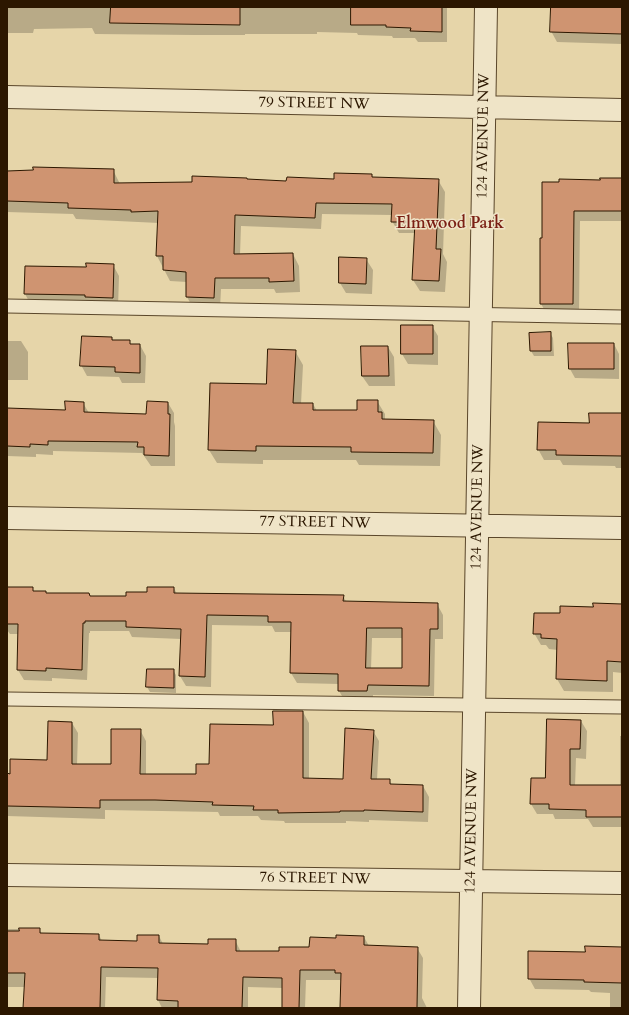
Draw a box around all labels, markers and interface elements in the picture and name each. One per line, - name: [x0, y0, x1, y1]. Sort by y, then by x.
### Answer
- street label: 124 AVENUE NW: [474, 73, 494, 199]
- street label: 79 STREET NW: [258, 94, 370, 114]
- district label: Elmwood Park: [396, 214, 504, 234]
- street label: 124 AVENUE NW: [468, 444, 488, 570]
- street label: 77 STREET NW: [259, 513, 371, 533]
- street label: 124 AVENUE NW: [462, 768, 482, 894]
- street label: 76 STREET NW: [259, 869, 371, 889]

